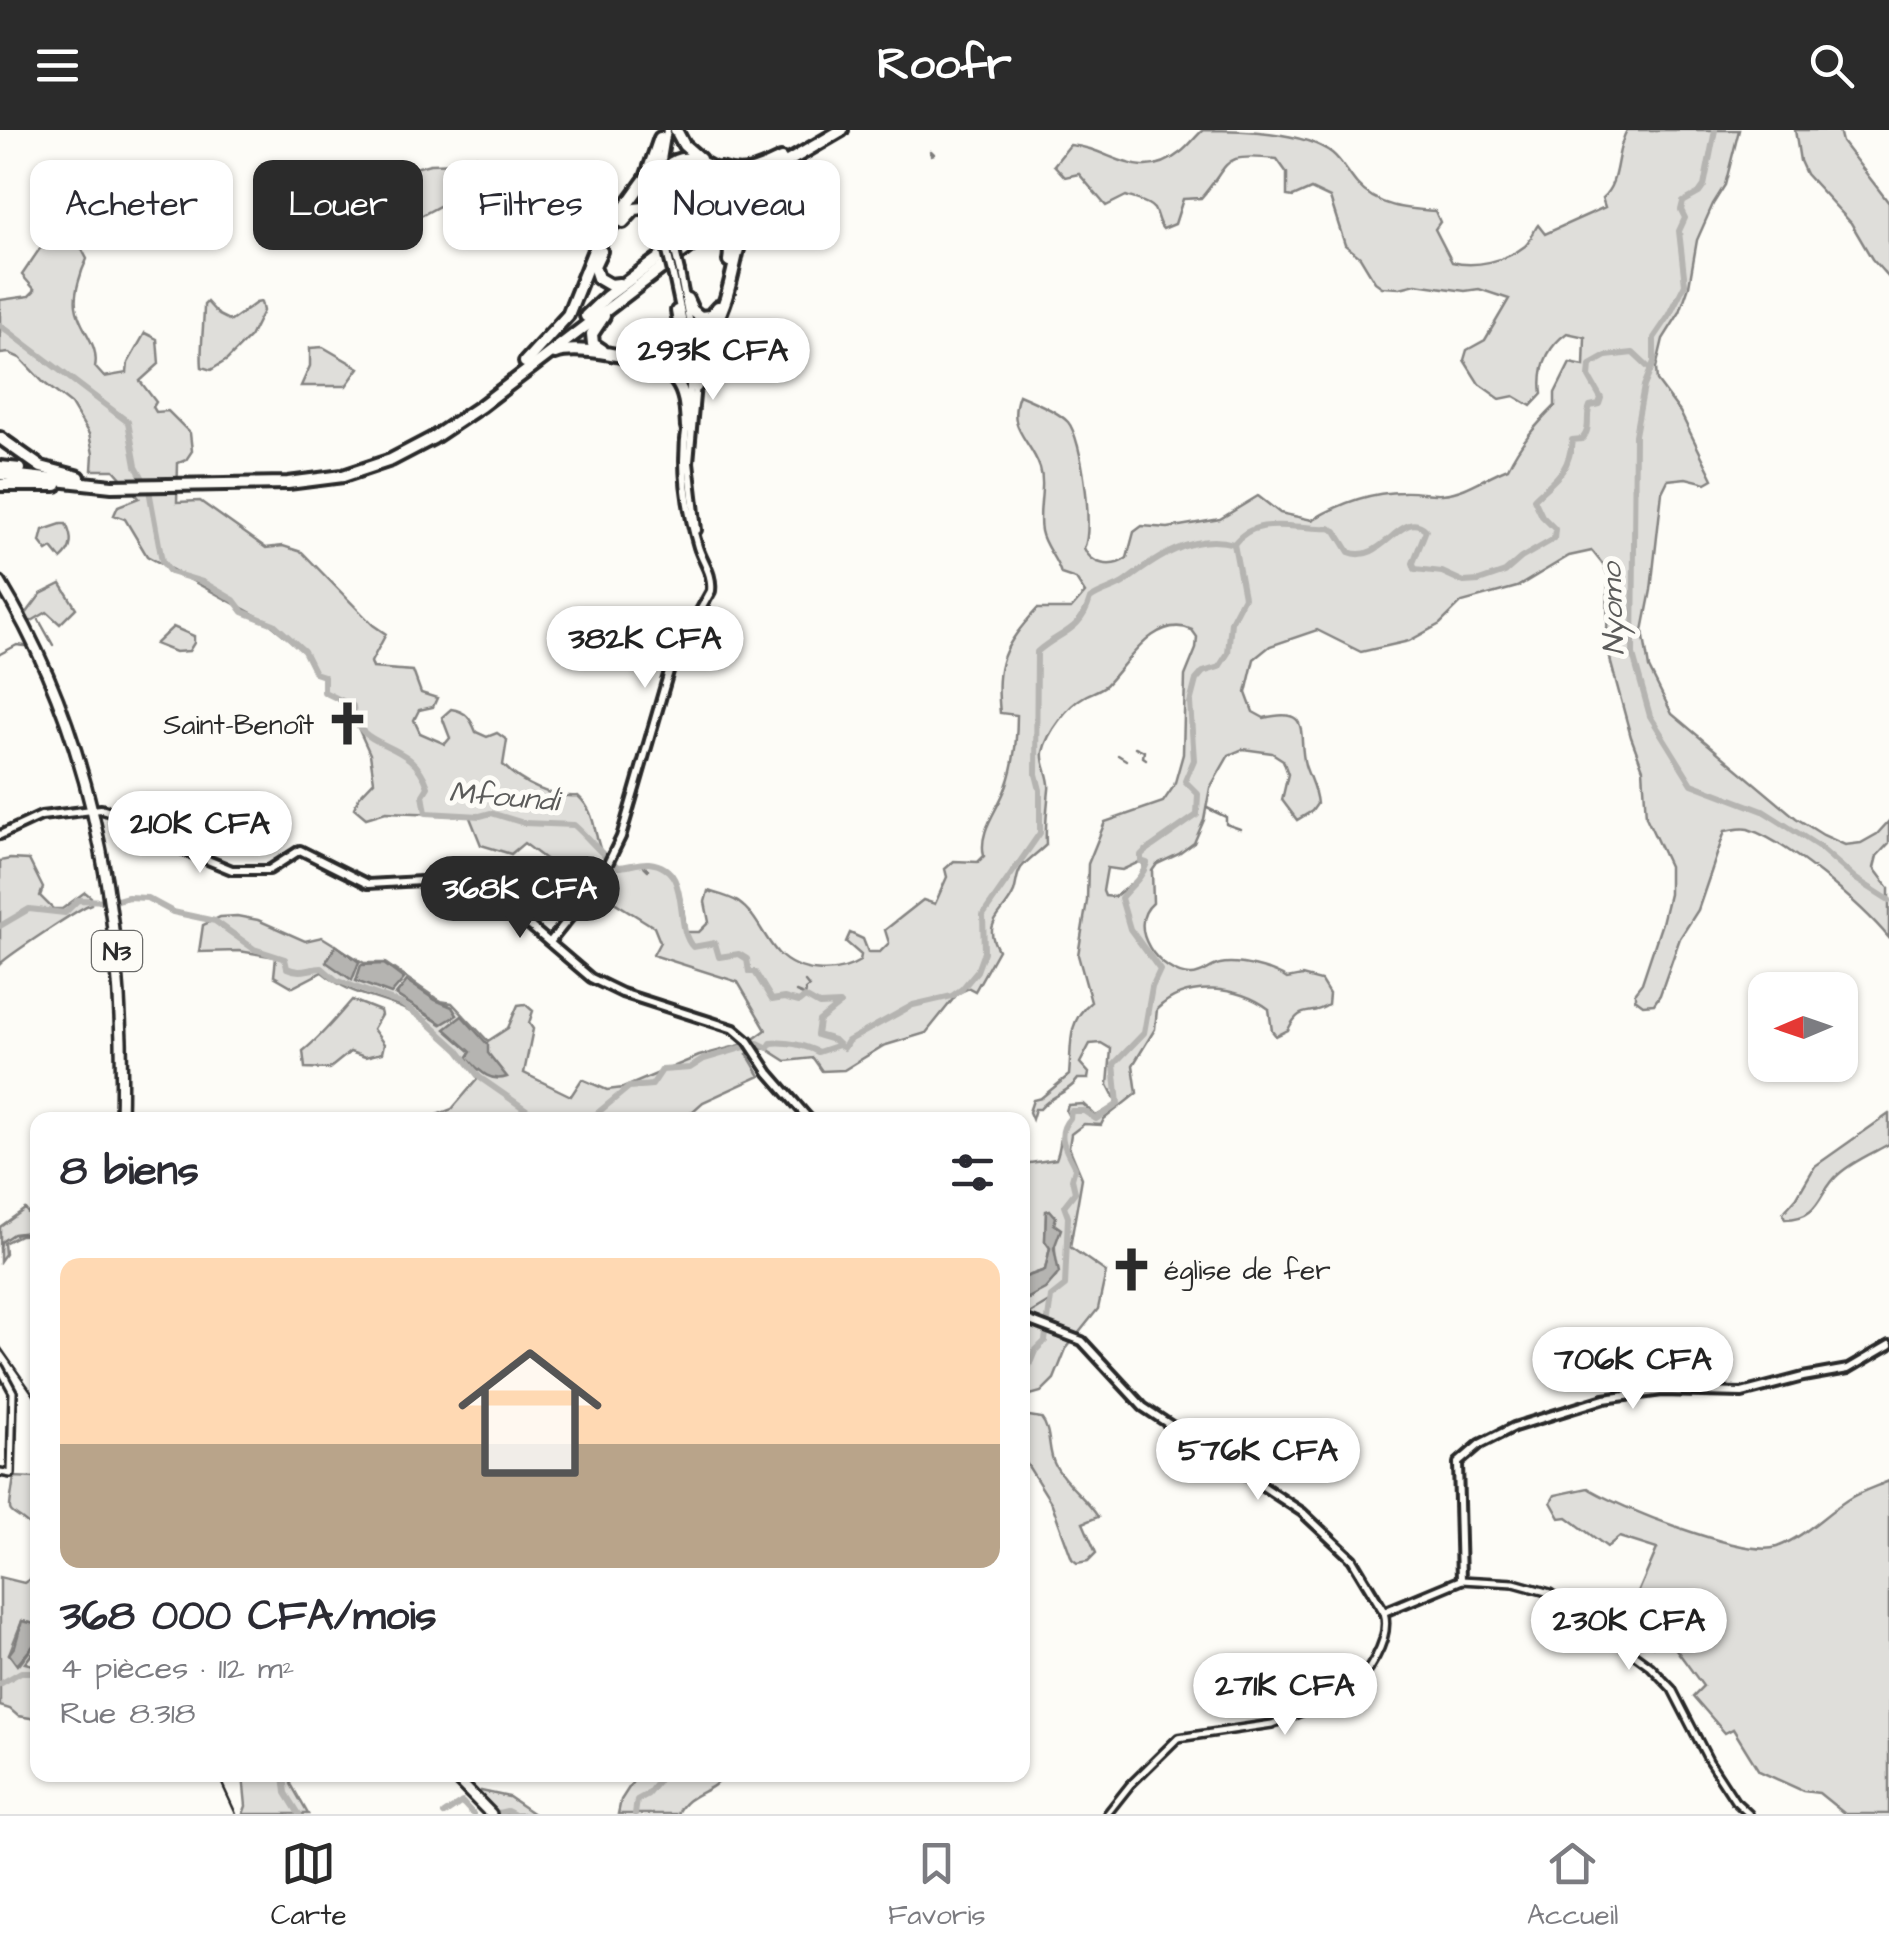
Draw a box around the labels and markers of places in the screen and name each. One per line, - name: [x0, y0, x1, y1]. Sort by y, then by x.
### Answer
- pin: 293K CFA: [610, 318, 816, 403]
- pin: 382K CFA: [542, 606, 748, 691]
- church icon: Saint-Benoît: [323, 700, 371, 748]
- place label: Saint-Benoît: [163, 706, 315, 745]
- pin: 210K CFA: [97, 791, 303, 876]
- pin: 368K CFA: [417, 856, 623, 941]
- church icon: église de fer: [1107, 1245, 1155, 1293]
- place label: église de fer: [1164, 1251, 1331, 1291]
- pin: 706K CFA: [1530, 1327, 1736, 1412]
- pin: 576K CFA: [1155, 1418, 1361, 1503]
- pin: 230K CFA: [1526, 1588, 1732, 1673]
- pin: 271K CFA: [1182, 1653, 1388, 1738]

